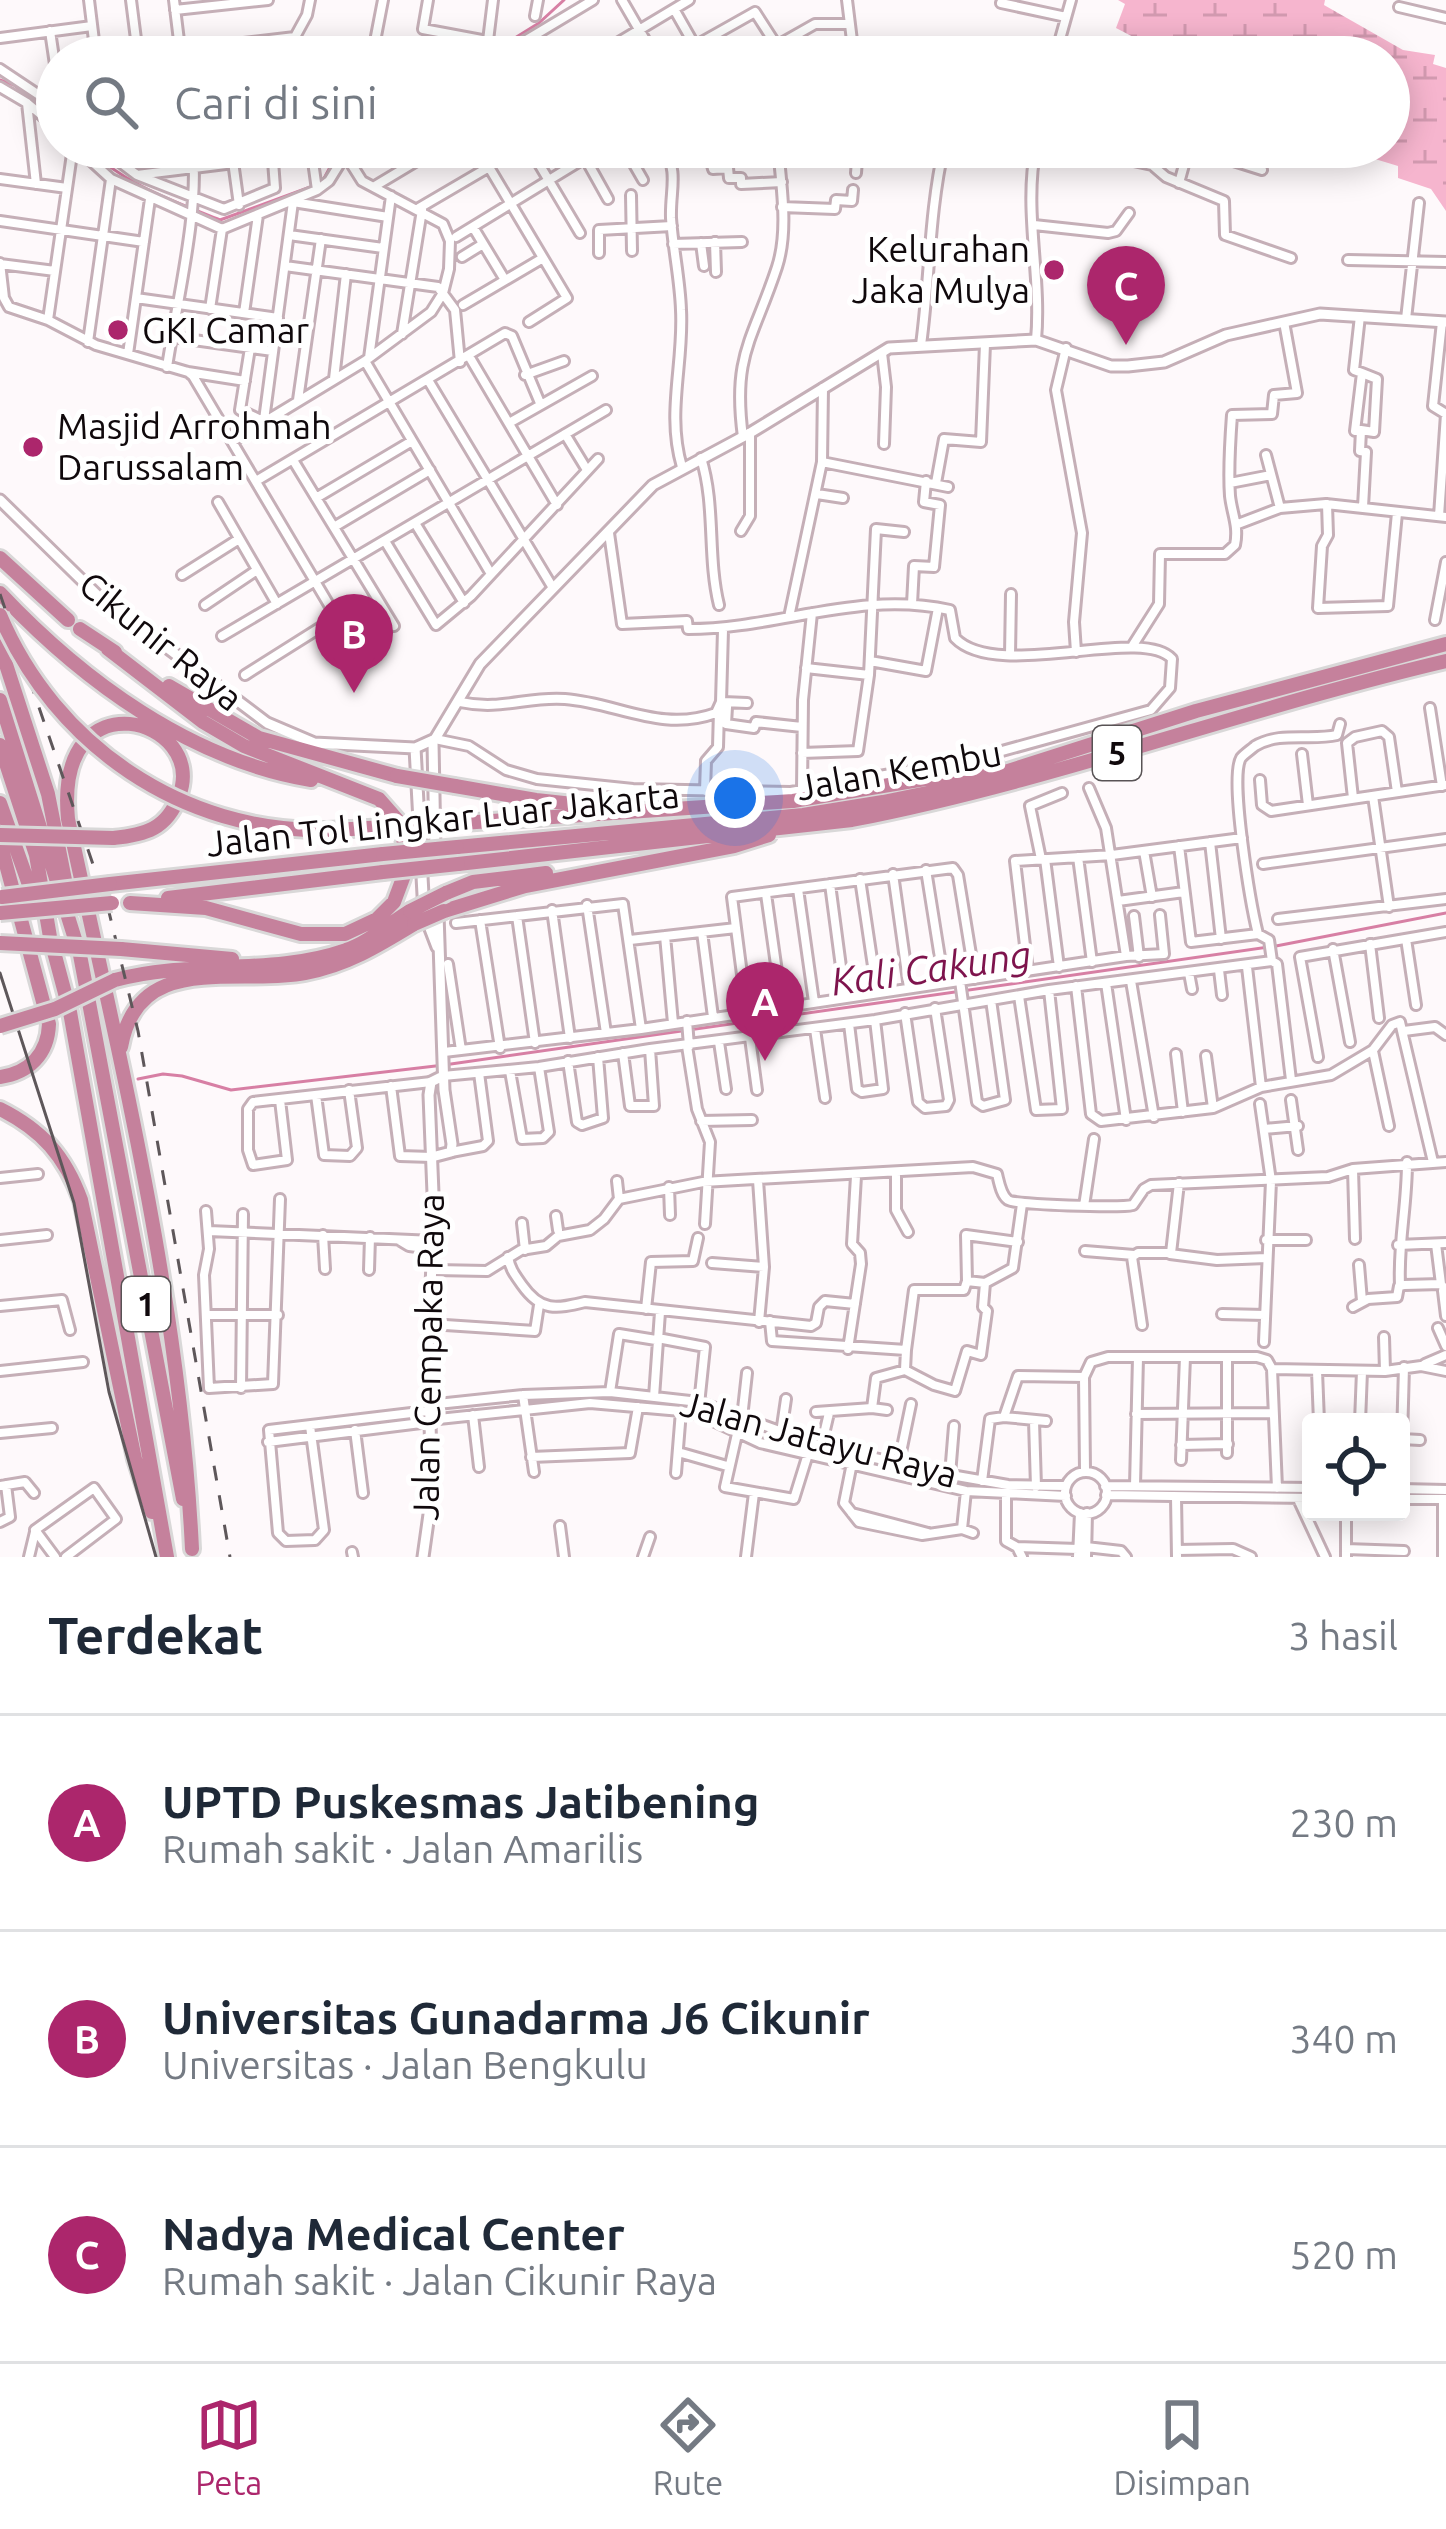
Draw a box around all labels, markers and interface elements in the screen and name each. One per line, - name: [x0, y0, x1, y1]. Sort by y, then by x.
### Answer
- search box: [36, 36, 1410, 168]
- icon: search: [78, 69, 144, 135]
- text: Cari di sini: [174, 77, 378, 128]
- place label: Kelurahan Jaka Mulya: [852, 228, 1030, 310]
- pin: C: [1087, 246, 1165, 345]
- marker: Kelurahan Jaka Mulya: [1041, 257, 1067, 283]
- place label: GKI Camar: [142, 309, 309, 350]
- marker: GKI Camar: [105, 317, 131, 343]
- place label: Masjid Arrohmah Darussalam: [57, 405, 332, 487]
- marker: Masjid Arrohmah Darussalam: [20, 434, 46, 460]
- street label: Cikunir Raya: [72, 563, 251, 719]
- pin: B: [315, 594, 393, 693]
- road number: 5: [1093, 726, 1141, 780]
- street label: Jalan Kembu: [793, 731, 1004, 808]
- your location: [705, 768, 765, 828]
- street label: Jalan Tol Lingkar Luar Jakarta: [204, 773, 681, 864]
- water label: Kali Cakung: [828, 932, 1034, 1003]
- pin: A: [726, 962, 804, 1061]
- street label: Jalan Cempaka Raya: [404, 1193, 451, 1521]
- road number: 1: [122, 1277, 170, 1331]
- street label: Jalan Jatayu Raya: [676, 1382, 962, 1495]
- map controls: [1302, 1413, 1410, 1521]
- button: locate: [1302, 1413, 1410, 1521]
- text: Terdekat: [48, 1606, 263, 1664]
- text: 3 hasil: [1288, 1614, 1398, 1657]
- text: UPTD Puskesmas Jatibening: [162, 1776, 759, 1827]
- text: A: [73, 1801, 101, 1844]
- text: 230 m: [1289, 1801, 1398, 1844]
- text: Rumah sakit · Jalan Amarilis: [162, 1827, 643, 1870]
- text: Universitas Gunadarma J6 Cikunir: [162, 1992, 870, 2043]
- text: B: [74, 2017, 100, 2060]
- text: 340 m: [1289, 2017, 1398, 2060]
- text: Universitas · Jalan Bengkulu: [162, 2043, 648, 2086]
- text: Nadya Medical Center: [162, 2208, 625, 2259]
- text: C: [75, 2233, 99, 2276]
- text: 520 m: [1289, 2233, 1398, 2276]
- text: Rumah sakit · Jalan Cikunir Raya: [162, 2259, 717, 2302]
- tab: Peta: [195, 2392, 262, 2501]
- tab: Rute: [653, 2392, 723, 2501]
- tab: Disimpan: [1114, 2392, 1251, 2501]

